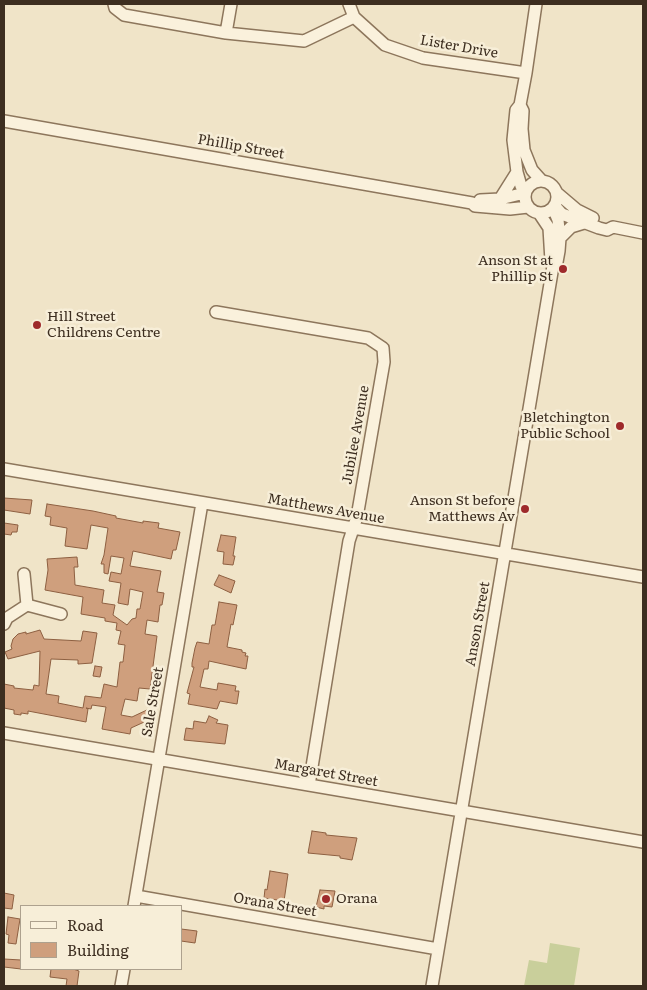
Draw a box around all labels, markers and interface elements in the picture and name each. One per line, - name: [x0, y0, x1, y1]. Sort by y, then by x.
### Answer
- street label: Lister Drive: [419, 32, 499, 62]
- street label: Phillip Street: [196, 131, 286, 163]
- place label: Anson St at Phillip St: [478, 253, 553, 286]
- marker: Anson St at Phillip St: [557, 263, 569, 275]
- place label: Hill Street Childrens Centre: [47, 309, 160, 342]
- marker: Hill Street Childrens Centre: [31, 319, 43, 331]
- street label: Jubilee Avenue: [339, 384, 373, 486]
- place label: Bletchington Public School: [520, 410, 610, 442]
- marker: Bletchington Public School: [614, 420, 626, 432]
- street label: Matthews Avenue: [266, 490, 386, 528]
- place label: Anson St before Matthews Av: [410, 493, 515, 526]
- marker: Anson St before Matthews Av: [519, 503, 531, 515]
- street label: Anson Street: [462, 580, 494, 668]
- street label: Sale Street: [139, 666, 167, 738]
- street label: Margaret Street: [273, 756, 379, 790]
- street label: Orana Street: [232, 889, 318, 921]
- place label: Orana: [336, 891, 377, 907]
- marker: Orana: [320, 893, 332, 905]
- legend: [20, 905, 182, 970]
- text: Road: [67, 913, 103, 936]
- text: Building: [67, 938, 129, 961]

